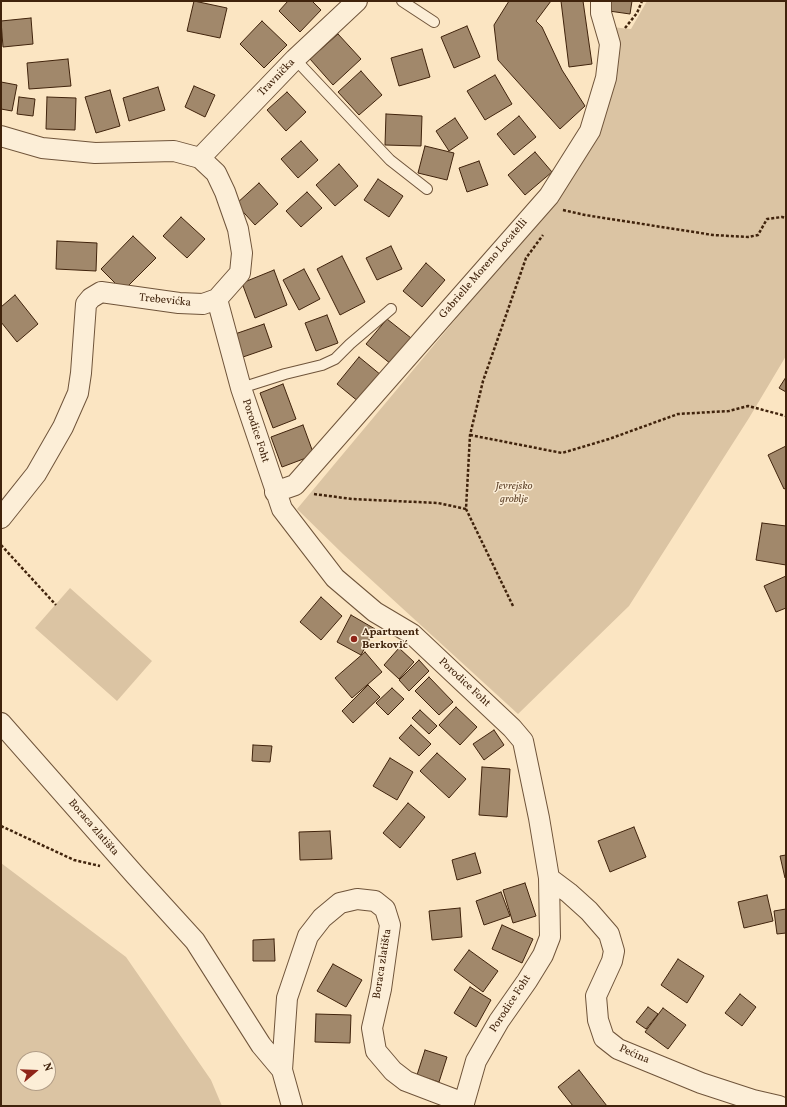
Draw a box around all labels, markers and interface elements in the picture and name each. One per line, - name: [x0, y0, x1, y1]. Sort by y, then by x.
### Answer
- street label: Travnička: [256, 56, 298, 100]
- street label: Gabrielle Moreno Locatelli: [437, 216, 531, 322]
- street label: Trebevićka: [138, 292, 192, 310]
- street label: Porodice Foht: [239, 398, 271, 464]
- park label: Jevrejsko groblje: [495, 480, 533, 506]
- place label: Apartment Berković: [362, 626, 419, 652]
- marker: Apartment Berković: [349, 634, 359, 644]
- street label: Porodice Foht: [435, 656, 493, 710]
- street label: Boraca zlatišta: [65, 797, 121, 859]
- street label: Boraca zlatišta: [371, 928, 395, 1000]
- street label: Porodice Foht: [487, 973, 535, 1035]
- street label: Pećina: [617, 1043, 651, 1067]
- north arrow: [16, 1051, 56, 1091]
- text: N: [38, 1061, 55, 1073]

